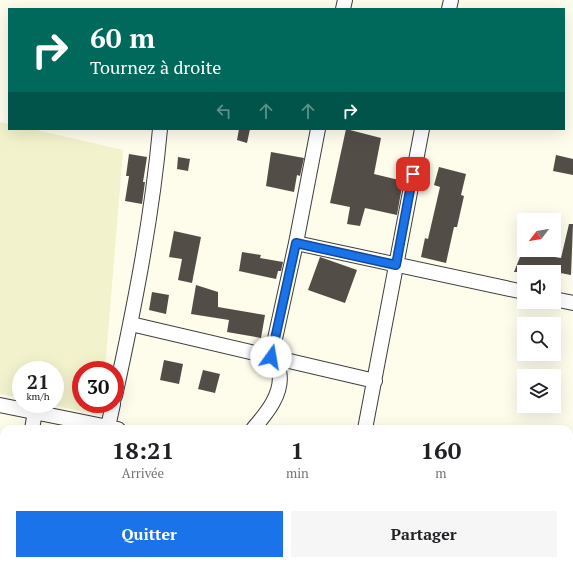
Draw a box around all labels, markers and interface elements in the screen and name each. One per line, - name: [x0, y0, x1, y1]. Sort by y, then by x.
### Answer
- text: 60 m: [90, 19, 155, 56]
- icon: right: [24, 24, 76, 76]
- text: Tournez à droite: [90, 55, 221, 79]
- icon: left: [213, 100, 235, 122]
- icon: ahead: [255, 100, 277, 122]
- icon: ahead: [297, 100, 319, 122]
- icon: right: [339, 100, 361, 122]
- pin: [396, 157, 430, 191]
- icon: arrive: [402, 163, 424, 185]
- north arrow: [517, 213, 561, 257]
- map controls: [517, 213, 561, 413]
- button: sound: [517, 265, 561, 309]
- button: search: [517, 317, 561, 361]
- position arrow: [250, 336, 292, 378]
- speed limit sign: 30: [72, 361, 124, 413]
- text: 21: [27, 368, 49, 395]
- button: layers: [517, 369, 561, 413]
- text: km/h: [26, 390, 50, 403]
- text: 18:21: [112, 434, 174, 466]
- text: 1: [291, 434, 304, 466]
- text: 160: [421, 434, 461, 466]
- text: Arrivée: [122, 464, 164, 482]
- text: min: [286, 464, 309, 482]
- text: m: [435, 464, 447, 482]
- button: Quitter: [16, 511, 283, 557]
- button: Partager: [291, 511, 557, 557]

